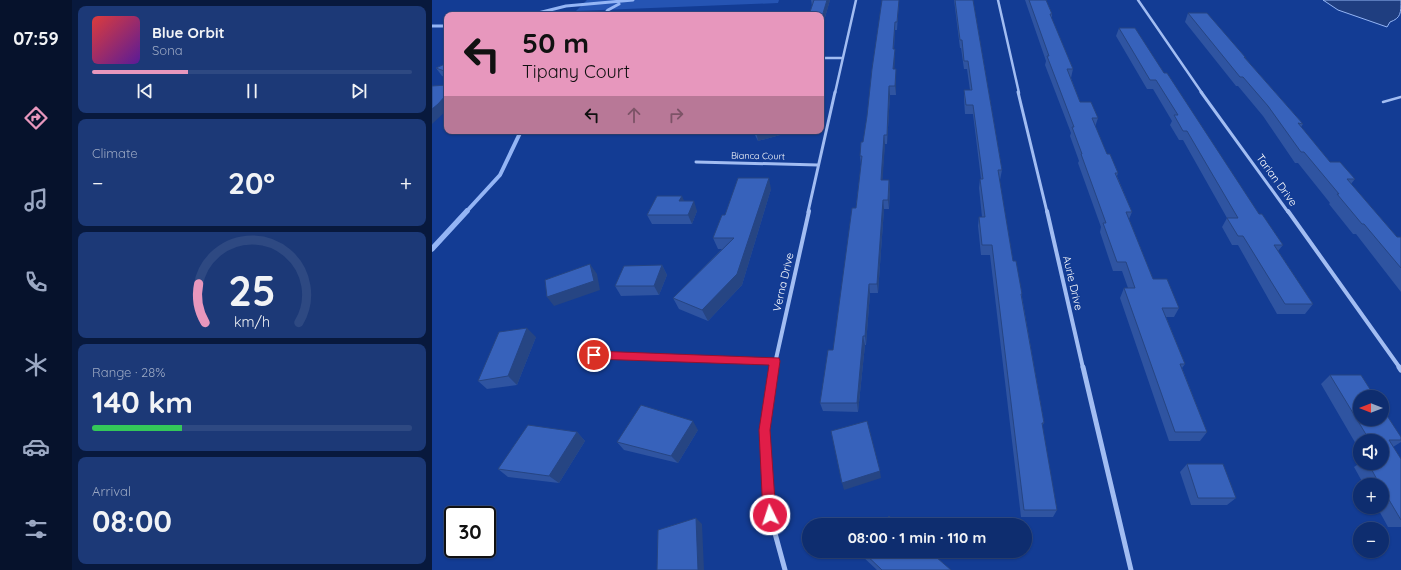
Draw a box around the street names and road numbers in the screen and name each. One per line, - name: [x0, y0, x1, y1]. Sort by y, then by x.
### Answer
- street label: Bianca Court: [731, 150, 785, 161]
- street label: Tarian Drive: [1253, 151, 1301, 209]
- street label: Verna Drive: [769, 251, 797, 313]
- street label: Aurie Drive: [1060, 254, 1086, 312]

